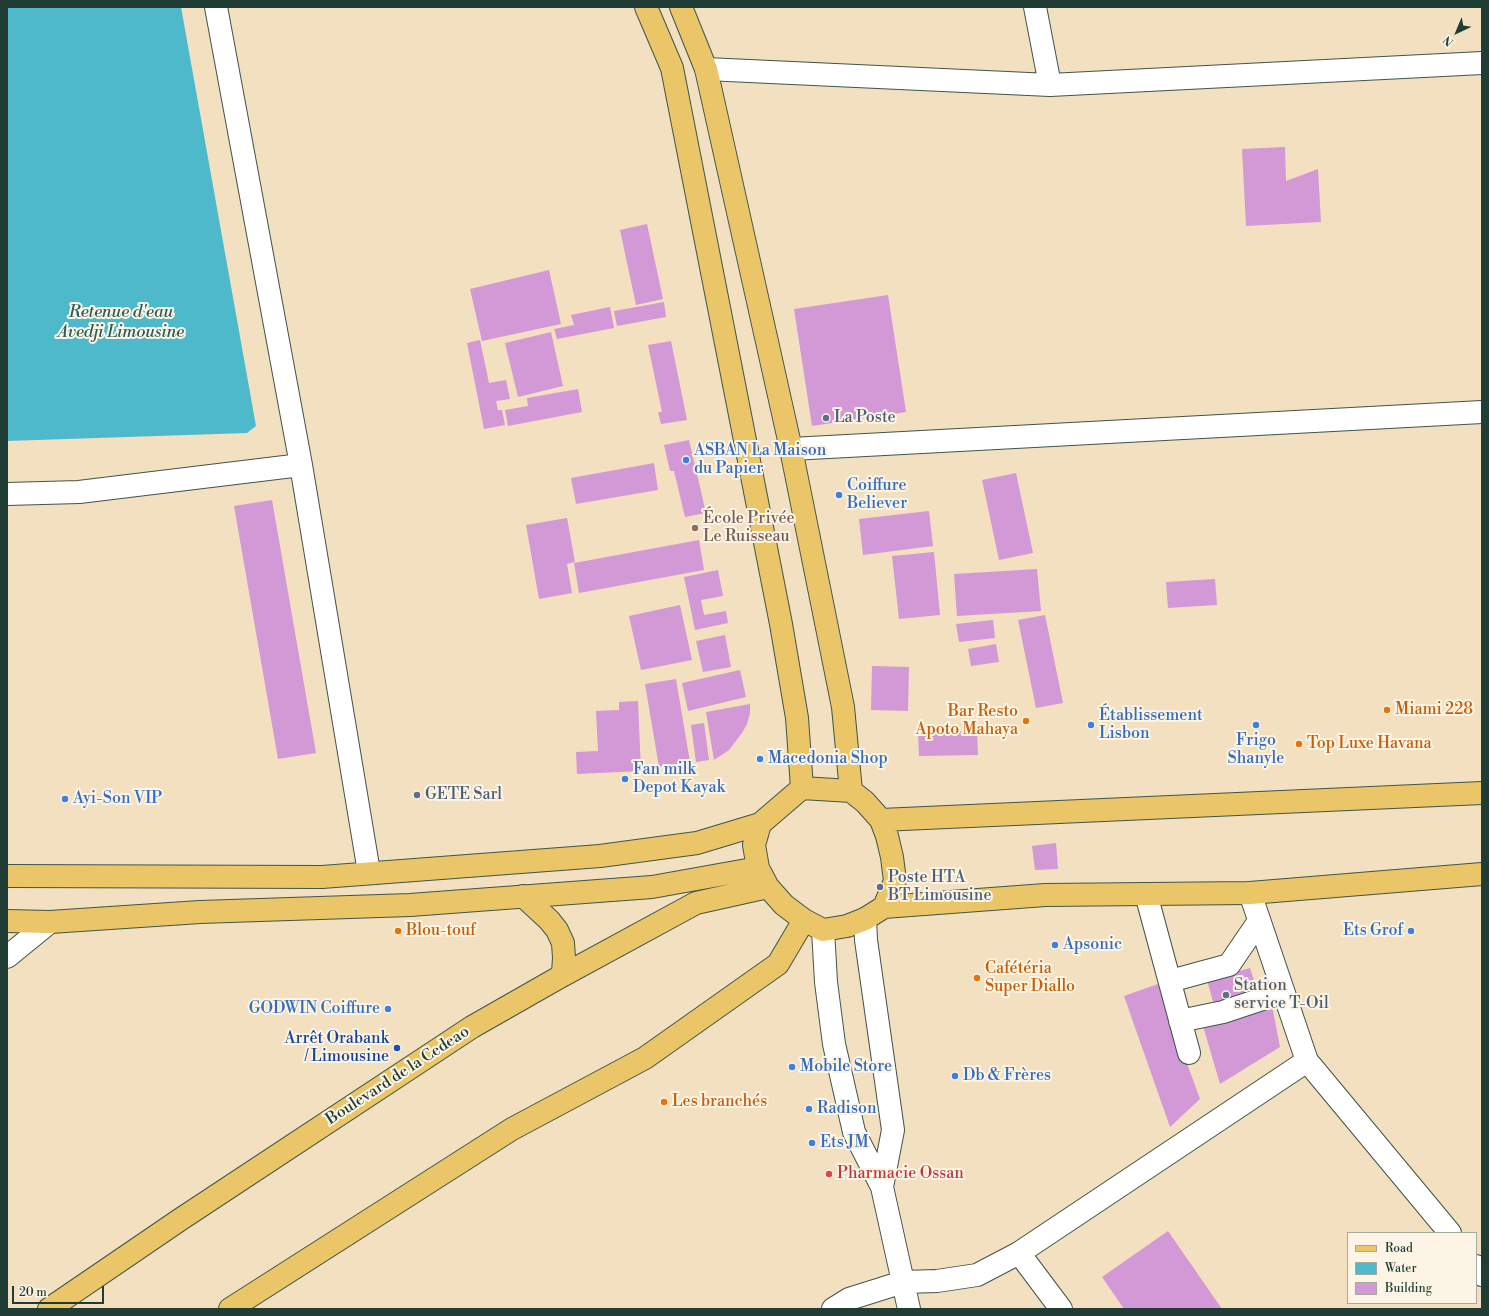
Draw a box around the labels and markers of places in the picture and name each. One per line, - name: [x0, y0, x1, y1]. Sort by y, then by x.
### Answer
- place label: La Poste: [834, 408, 896, 428]
- marker: La Poste: [821, 413, 831, 423]
- place label: ASBAN La Maison du Papier: [694, 441, 826, 479]
- marker: ASBAN La Maison du Papier: [681, 455, 691, 465]
- place label: Coiffure Believer: [847, 476, 907, 514]
- marker: Coiffure Believer: [834, 490, 844, 500]
- place label: École Privée Le Ruisseau: [703, 509, 795, 547]
- marker: École Privée Le Ruisseau: [690, 523, 700, 533]
- place label: Miami 228: [1395, 700, 1473, 720]
- place label: Bar Resto Apoto Mahaya: [916, 702, 1018, 740]
- marker: Miami 228: [1382, 705, 1392, 715]
- place label: Établissement Lisbon: [1099, 706, 1203, 744]
- marker: Bar Resto Apoto Mahaya: [1021, 716, 1031, 726]
- marker: Établissement Lisbon: [1086, 720, 1096, 730]
- marker: Frigo Shanyle: [1251, 720, 1261, 730]
- place label: Frigo Shanyle: [1228, 731, 1284, 769]
- place label: Top Luxe Havana: [1307, 734, 1432, 754]
- marker: Top Luxe Havana: [1294, 739, 1304, 749]
- place label: Macedonia Shop: [768, 749, 888, 769]
- marker: Macedonia Shop: [755, 754, 765, 764]
- place label: Fan milk Depot Kayak: [633, 760, 725, 798]
- marker: Fan milk Depot Kayak: [620, 774, 630, 784]
- place label: GETE Sarl: [425, 785, 502, 805]
- place label: Ayi-Son VIP: [73, 789, 162, 809]
- marker: GETE Sarl: [412, 790, 422, 800]
- marker: Ayi-Son VIP: [60, 794, 70, 804]
- place label: Poste HTA BT Limousine: [888, 868, 991, 906]
- marker: Poste HTA BT Limousine: [875, 882, 885, 892]
- place label: Blou-touf: [406, 921, 476, 941]
- place label: Ets Grof: [1343, 921, 1403, 941]
- marker: Blou-touf: [393, 926, 403, 936]
- marker: Ets Grof: [1406, 926, 1416, 936]
- place label: Apsonic: [1063, 935, 1122, 955]
- marker: Apsonic: [1050, 940, 1060, 950]
- place label: Cafétéria Super Diallo: [985, 959, 1075, 997]
- marker: Cafétéria Super Diallo: [972, 973, 982, 983]
- place label: Station service T-Oil: [1234, 976, 1329, 1014]
- marker: Station service T-Oil: [1221, 990, 1231, 1000]
- place label: GODWIN Coiffure: [249, 999, 380, 1019]
- marker: GODWIN Coiffure: [383, 1004, 393, 1014]
- place label: Arrêt Orabank / Limousine: [284, 1029, 389, 1067]
- marker: Arrêt Orabank / Limousine: [392, 1043, 402, 1053]
- place label: Mobile Store: [800, 1057, 892, 1077]
- marker: Mobile Store: [787, 1062, 797, 1072]
- place label: Db & Frères: [963, 1066, 1051, 1086]
- marker: Db & Frères: [950, 1071, 960, 1081]
- place label: Les branchés: [672, 1092, 767, 1112]
- marker: Les branchés: [659, 1097, 669, 1107]
- place label: Radison: [817, 1099, 876, 1119]
- marker: Radison: [804, 1104, 814, 1114]
- place label: Ets JM: [820, 1133, 869, 1153]
- marker: Ets JM: [807, 1138, 817, 1148]
- place label: Pharmacie Ossan: [837, 1164, 964, 1184]
- marker: Pharmacie Ossan: [824, 1169, 834, 1179]

